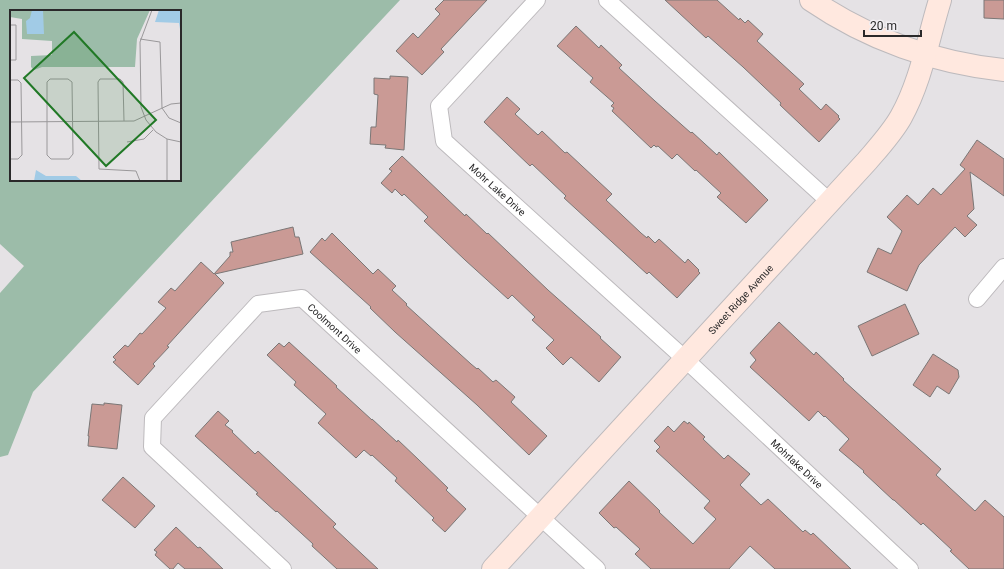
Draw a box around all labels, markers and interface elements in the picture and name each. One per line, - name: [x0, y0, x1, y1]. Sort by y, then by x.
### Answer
- inset map: [10, 10, 181, 181]
- scale bar: [864, 12, 921, 38]
- text: 20 m: [870, 19, 897, 33]
- street label: Mohr Lake Drive: [467, 162, 528, 218]
- street label: Sweet Ridge Avenue: [706, 263, 775, 337]
- street label: Coolmont Drive: [306, 301, 363, 356]
- street label: Mohrlake Drive: [769, 437, 825, 491]

